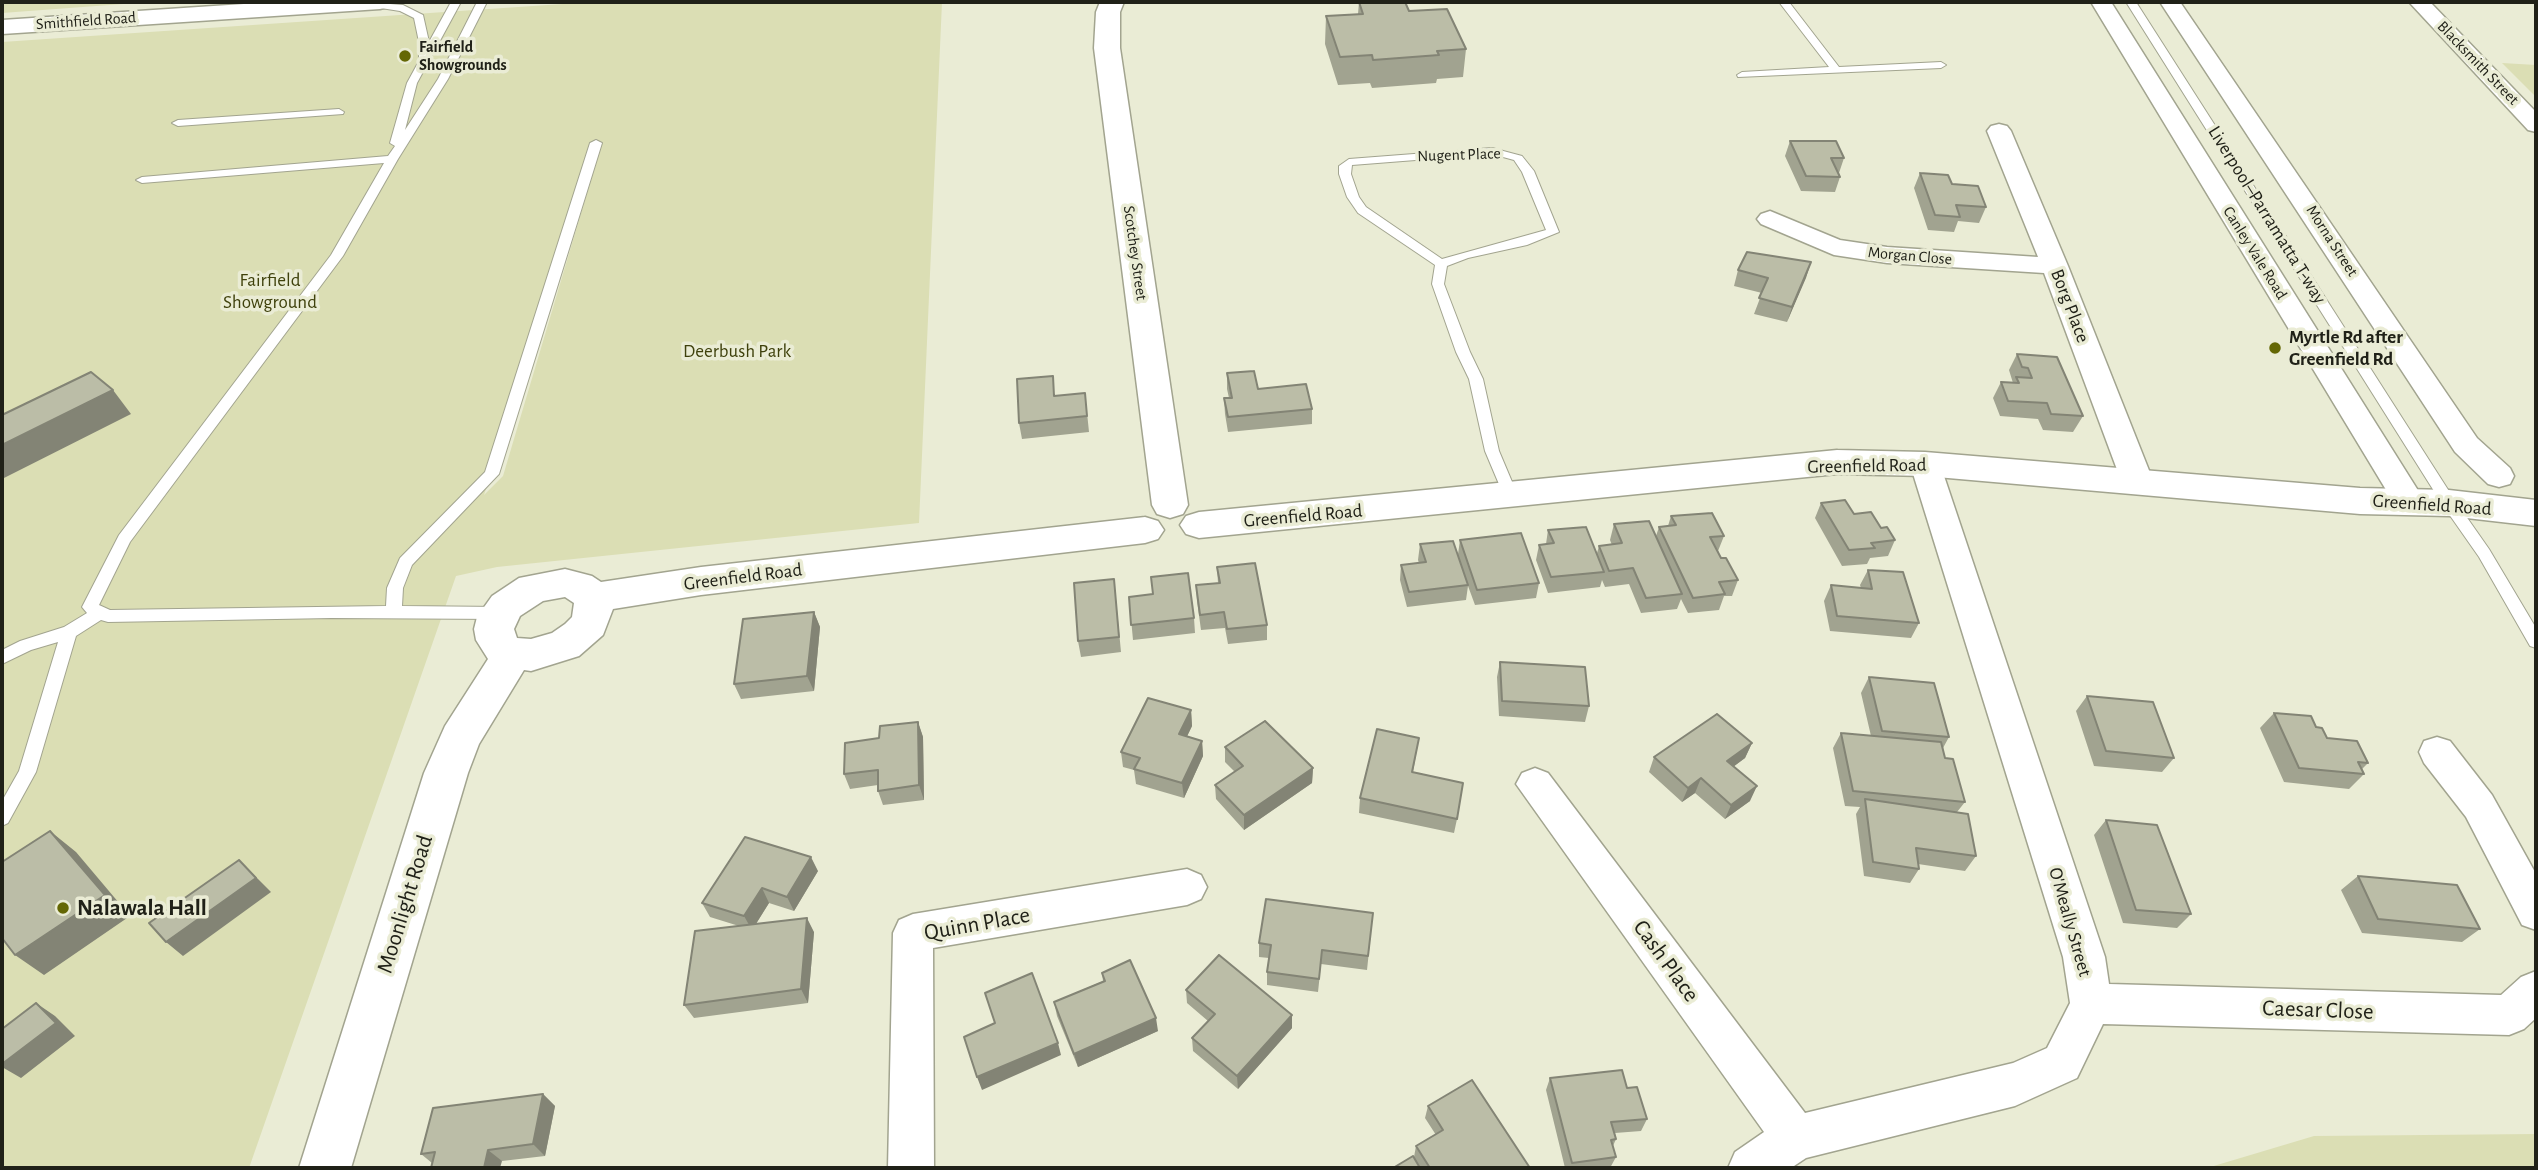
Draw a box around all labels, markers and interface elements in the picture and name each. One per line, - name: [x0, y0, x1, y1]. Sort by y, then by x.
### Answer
- street label: Smithfield Road: [35, 8, 137, 34]
- street label: Blacksmith Street: [2433, 17, 2523, 109]
- place label: Fairfield Showgrounds: [419, 37, 507, 75]
- marker: Fairfield Showgrounds: [397, 48, 413, 64]
- street label: Liverpool–Parramatta T-way: [2203, 122, 2331, 308]
- street label: Nugent Place: [1417, 144, 1501, 166]
- street label: Morna Street: [2302, 202, 2362, 280]
- street label: Canley Vale Road: [2219, 203, 2291, 303]
- street label: Scotchey Street: [1119, 205, 1151, 301]
- street label: Morgan Close: [1867, 243, 1953, 269]
- street label: Borg Place: [2046, 266, 2094, 346]
- park label: Fairfield Showground: [223, 269, 317, 313]
- place label: Myrtle Rd after Greenfield Rd: [2289, 326, 2403, 370]
- park label: Deerbush Park: [683, 340, 791, 362]
- marker: Myrtle Rd after Greenfield Rd: [2267, 340, 2283, 356]
- street label: Greenfield Road: [1807, 454, 1927, 478]
- street label: Greenfield Road: [2372, 489, 2492, 521]
- street label: Greenfield Road: [1243, 499, 1363, 533]
- street label: Greenfield Road: [683, 558, 803, 596]
- street label: Moonlight Road: [371, 831, 439, 977]
- street label: O'Meally Street: [2044, 865, 2096, 979]
- place label: Nalawala Hall: [77, 894, 207, 922]
- marker: Nalawala Hall: [55, 900, 71, 916]
- street label: Quinn Place: [922, 901, 1032, 947]
- street label: Cash Place: [1627, 915, 1705, 1007]
- street label: Caesar Close: [2262, 994, 2374, 1026]

